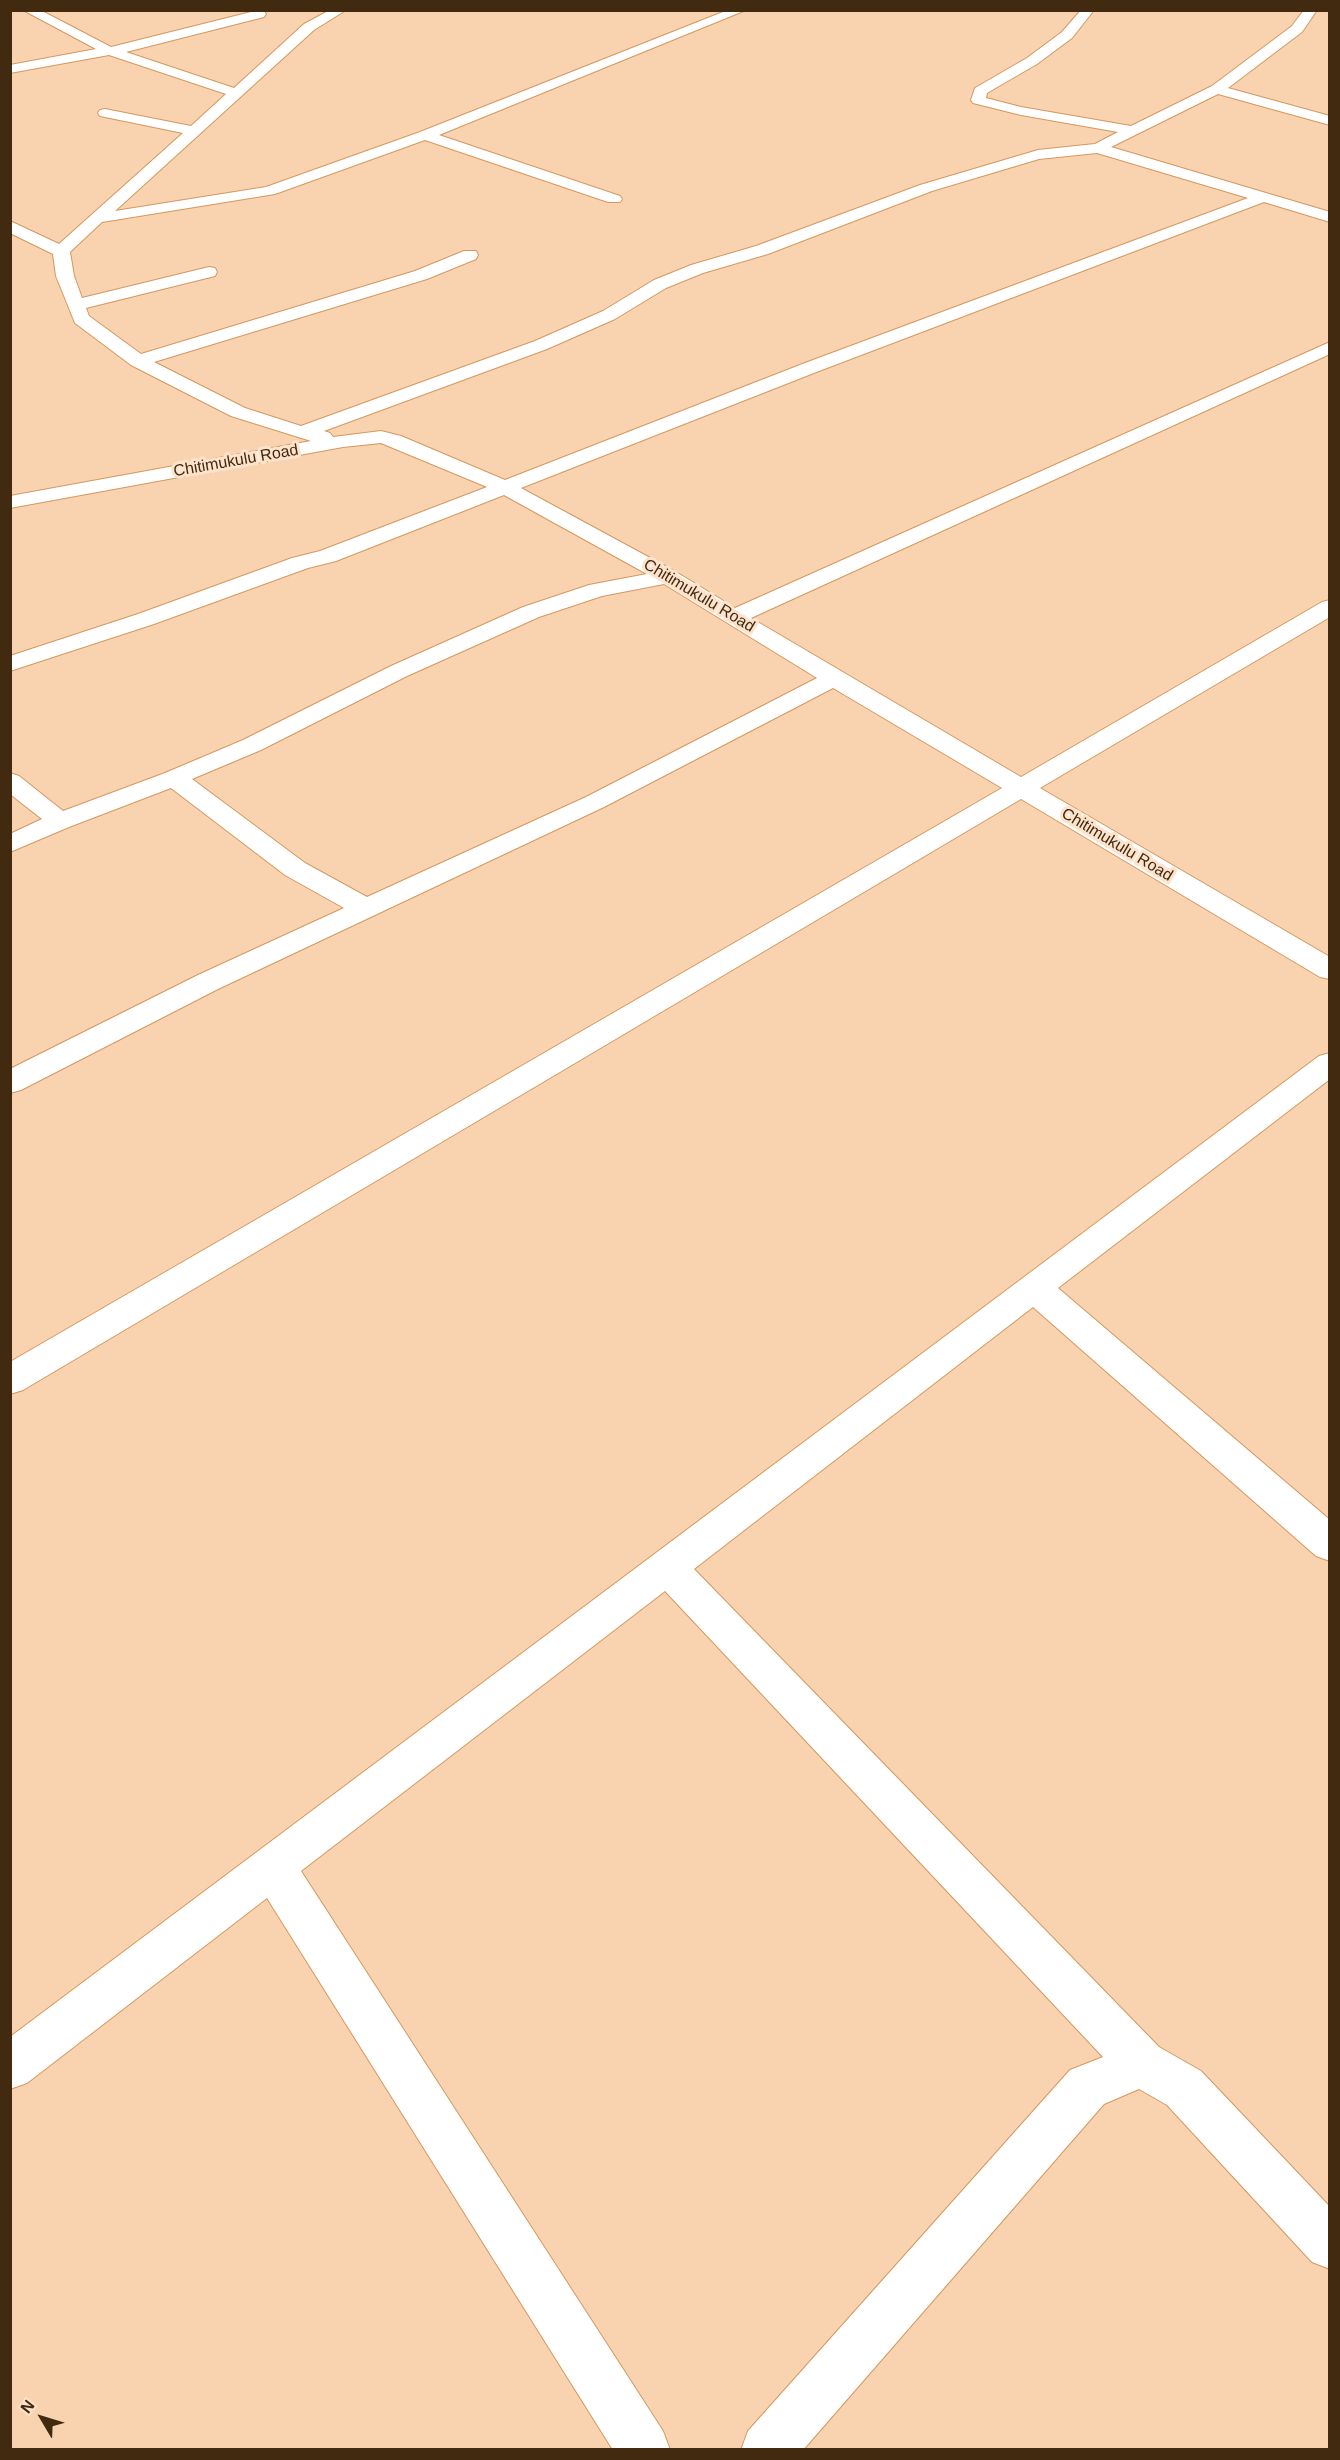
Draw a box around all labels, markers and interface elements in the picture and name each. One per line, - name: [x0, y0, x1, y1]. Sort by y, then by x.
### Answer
- street label: Chitimukulu Road: [172, 441, 300, 481]
- street label: Chitimukulu Road: [640, 555, 758, 637]
- street label: Chitimukulu Road: [1058, 804, 1176, 886]
- north arrow: [12, 2388, 72, 2448]
- text: N: [17, 2397, 38, 2416]

